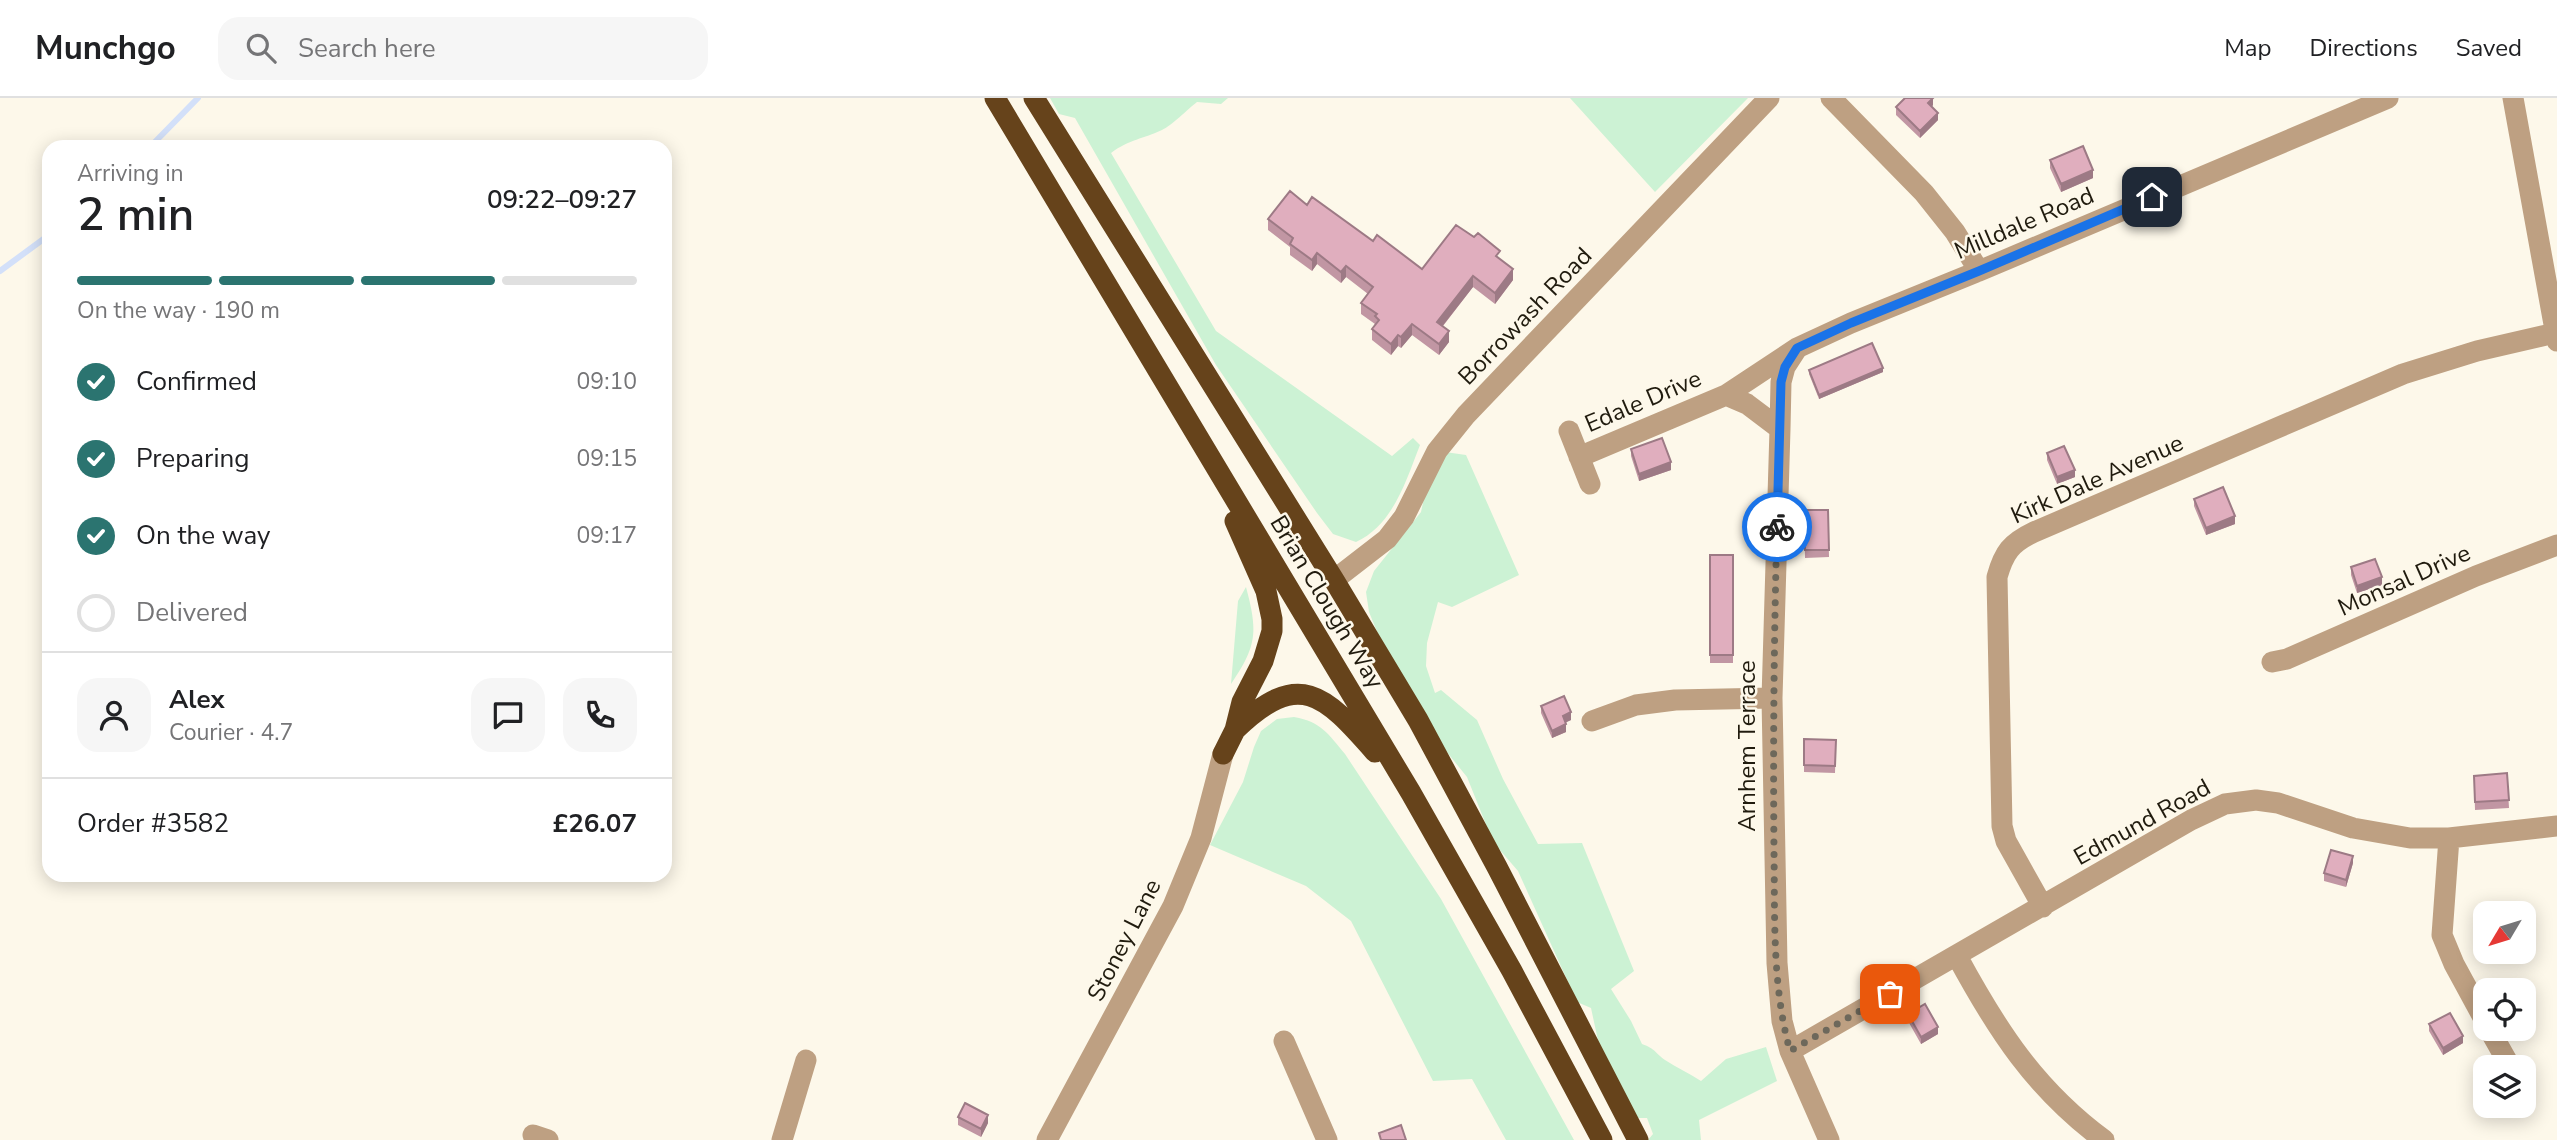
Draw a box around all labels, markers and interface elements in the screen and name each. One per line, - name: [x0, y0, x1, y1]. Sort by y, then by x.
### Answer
- search box: [218, 17, 708, 80]
- text: Munchgo: [35, 26, 176, 71]
- icon: search: [242, 29, 280, 67]
- text: Search here: [298, 31, 436, 66]
- text: Map: [2224, 32, 2271, 64]
- text: Directions: [2309, 32, 2418, 64]
- text: Saved: [2456, 32, 2522, 64]
- text: Arriving in: [77, 158, 184, 189]
- pin: [2122, 167, 2182, 227]
- icon: home: [2133, 178, 2171, 216]
- street label: Milldale Road: [1949, 179, 2099, 267]
- text: 09:22–09:27: [487, 182, 637, 217]
- text: 2 min: [77, 183, 194, 246]
- street label: Borrowash Road: [1451, 240, 1599, 392]
- text: On the way · 190 m: [77, 295, 280, 326]
- street label: Edale Drive: [1580, 362, 1706, 440]
- icon: check: [77, 363, 115, 401]
- text: Confirmed: [136, 364, 257, 399]
- text: 09:10: [577, 366, 637, 397]
- street label: Kirk Dale Avenue: [2006, 427, 2188, 531]
- icon: check: [77, 440, 115, 478]
- text: Preparing: [136, 441, 249, 476]
- text: 09:15: [577, 443, 637, 474]
- courier: [1742, 492, 1812, 562]
- icon: bike: [1758, 508, 1796, 546]
- street label: Brian Clough Way: [1263, 509, 1392, 695]
- icon: check: [77, 517, 115, 555]
- text: On the way: [136, 518, 270, 553]
- text: 09:17: [577, 520, 637, 551]
- street label: Monsal Drive: [2333, 537, 2475, 623]
- text: Delivered: [136, 595, 248, 630]
- street label: Arnhem Terrace: [1731, 660, 1763, 832]
- button: person: [77, 678, 151, 752]
- button: chat: [471, 678, 545, 752]
- button: phone: [563, 678, 637, 752]
- text: Alex: [169, 682, 225, 717]
- text: Courier · 4.7: [169, 717, 293, 748]
- street label: Edmund Road: [2068, 771, 2216, 873]
- text: Order #3582: [77, 806, 229, 841]
- text: £26.07: [553, 806, 637, 841]
- street label: Stoney Lane: [1079, 873, 1169, 1007]
- north arrow: [2473, 901, 2536, 964]
- map controls: [2473, 901, 2536, 1118]
- pin: [1860, 964, 1920, 1024]
- icon: bag: [1871, 975, 1909, 1013]
- button: locate: [2473, 978, 2536, 1041]
- button: layers: [2473, 1055, 2536, 1118]

